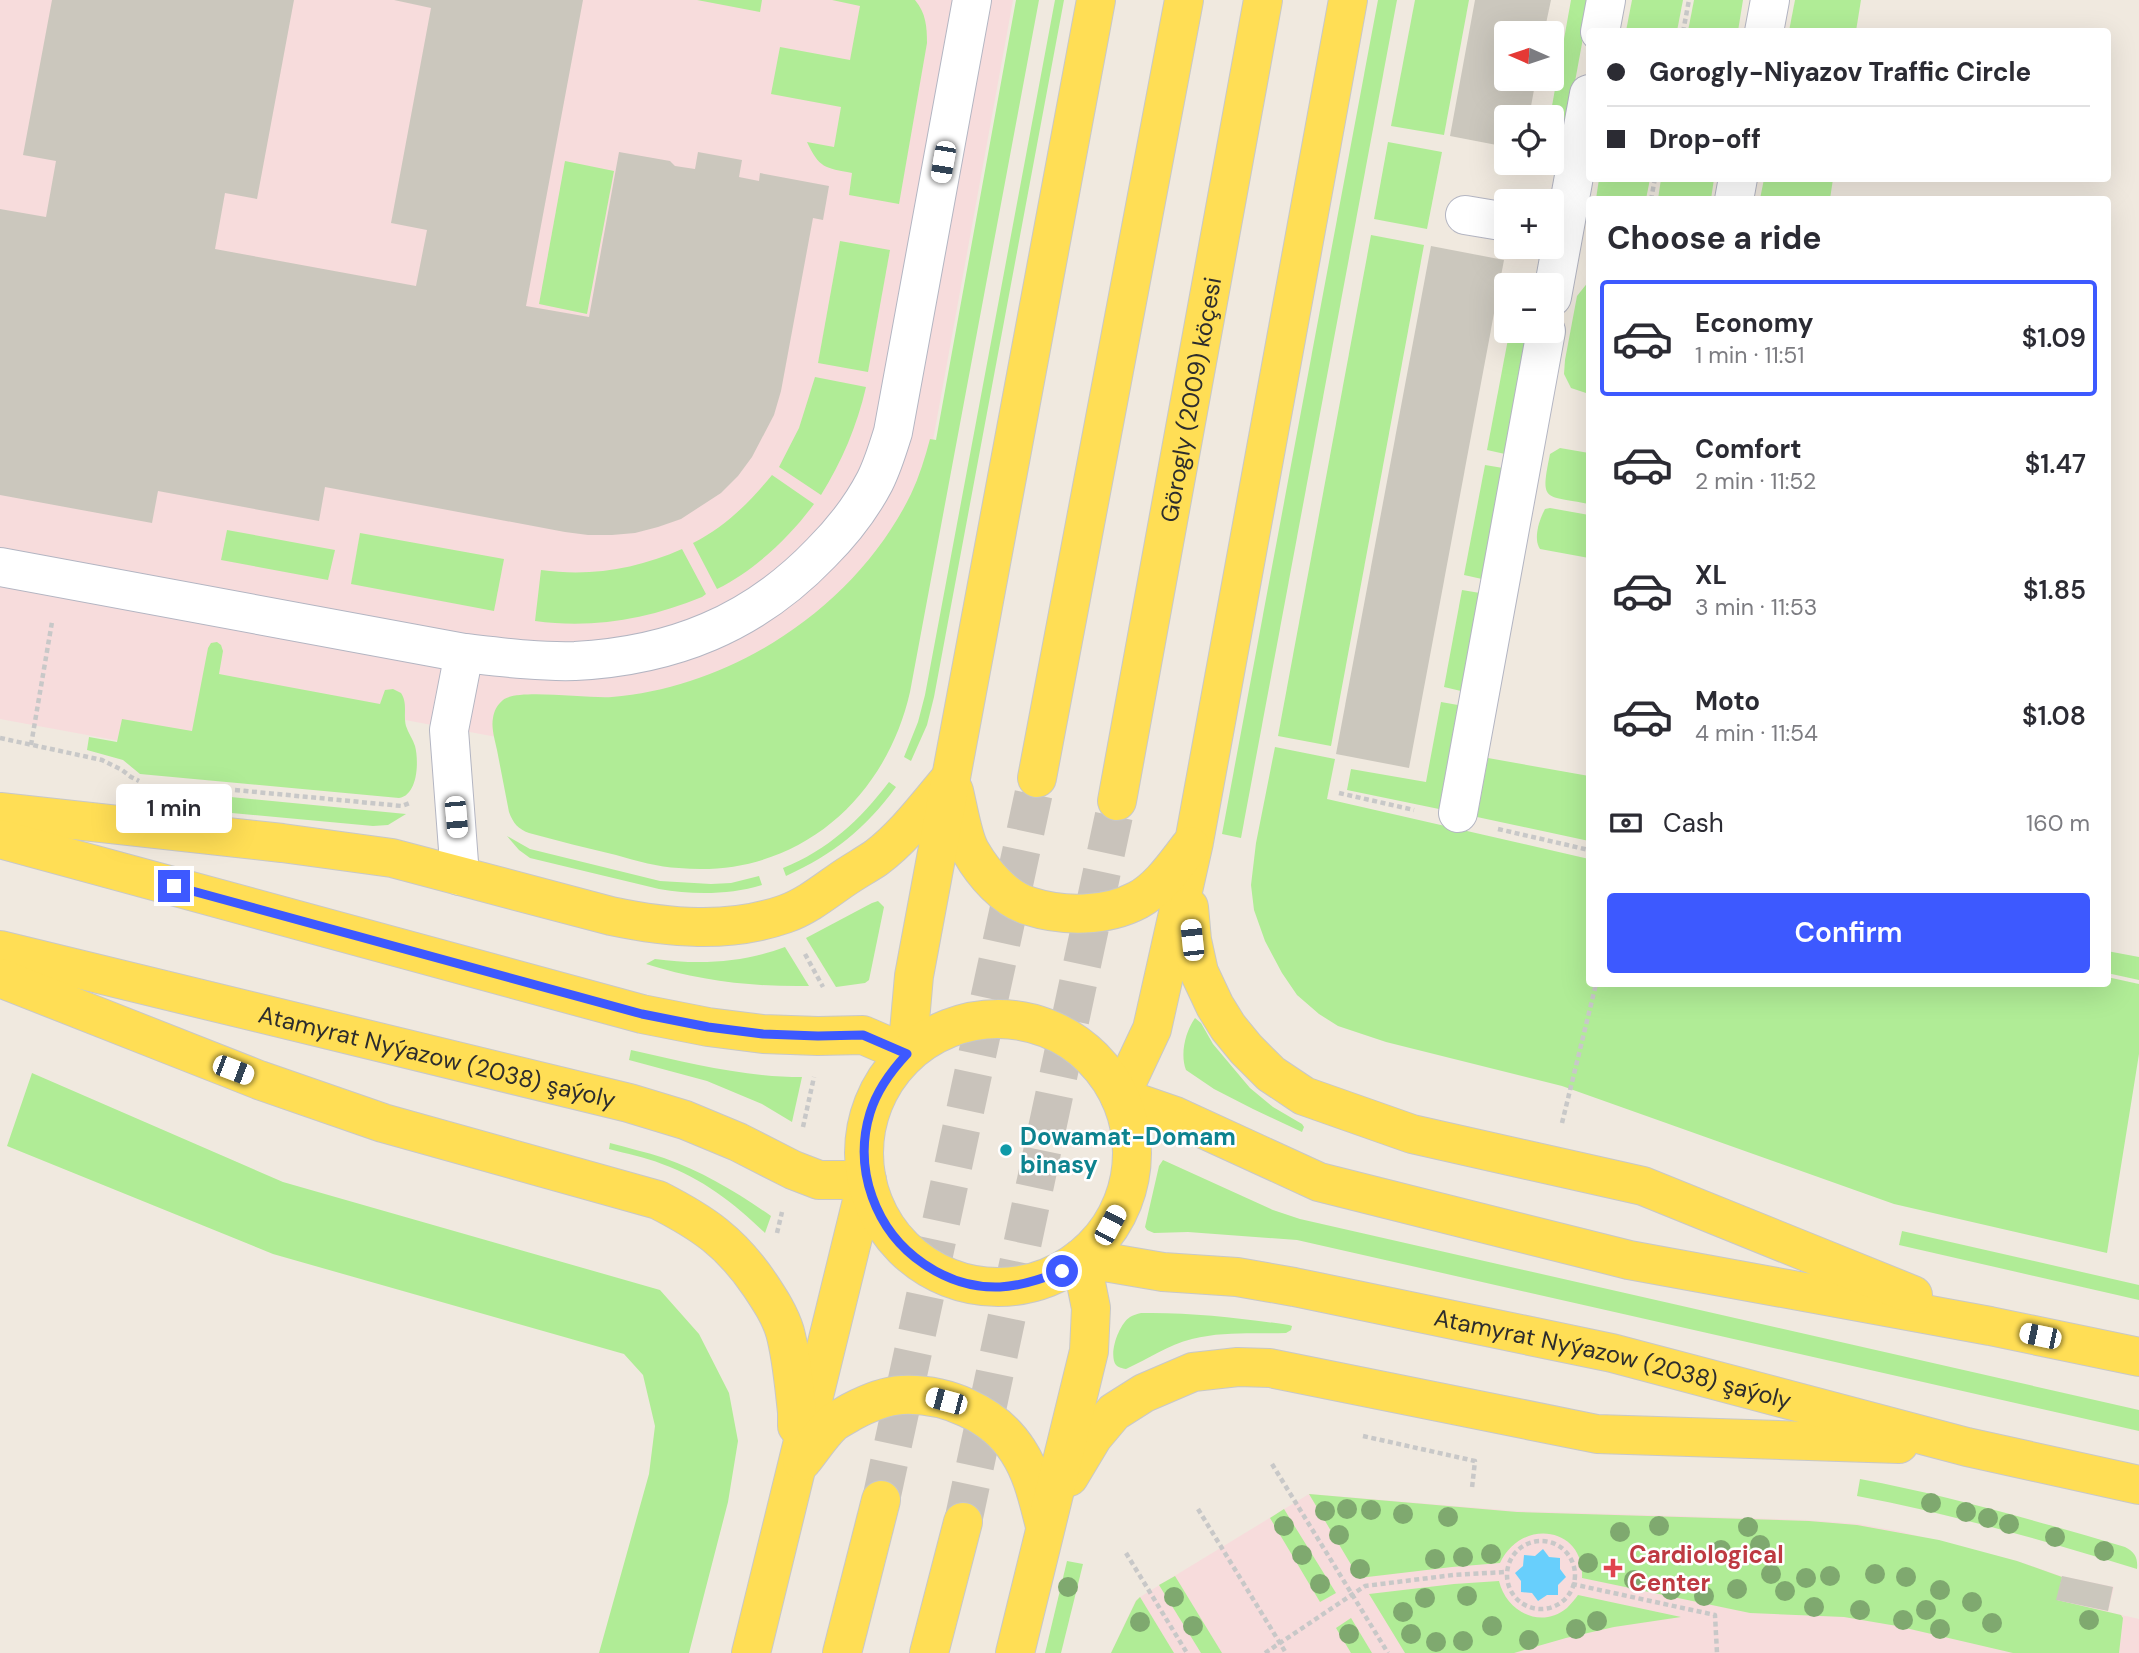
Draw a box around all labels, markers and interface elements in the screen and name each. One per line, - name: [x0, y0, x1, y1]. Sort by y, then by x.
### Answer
- north arrow: [1494, 21, 1564, 91]
- map controls: [1494, 21, 1564, 343]
- text: Gorogly-Niyazov Traffic Circle: [1649, 55, 2031, 89]
- button: locate: [1494, 105, 1564, 175]
- text: Drop-off: [1649, 122, 1761, 156]
- car: [930, 139, 957, 185]
- button: +: [1494, 189, 1564, 259]
- text: Choose a ride: [1607, 217, 1822, 259]
- button: −: [1494, 273, 1564, 343]
- street label: Görogly (2009) köçesi: [1153, 274, 1228, 525]
- text: Economy: [1695, 306, 1813, 340]
- icon: car: [1611, 307, 1674, 370]
- text: $1.09: [2022, 321, 2086, 355]
- text: 1 min · 11:51: [1695, 340, 1805, 370]
- text: Comfort: [1695, 432, 1801, 466]
- icon: car: [1611, 433, 1674, 496]
- text: $1.47: [2025, 447, 2086, 481]
- text: 2 min · 11:52: [1695, 466, 1816, 496]
- text: XL: [1695, 558, 1727, 592]
- icon: car: [1611, 559, 1674, 622]
- text: $1.85: [2023, 573, 2086, 607]
- text: 3 min · 11:53: [1695, 592, 1817, 622]
- text: Moto: [1695, 684, 1760, 718]
- icon: car: [1611, 685, 1674, 748]
- text: $1.08: [2022, 699, 2086, 733]
- text: 4 min · 11:54: [1695, 718, 1818, 748]
- callout: 1 min: [116, 784, 232, 834]
- text: 1 min: [147, 793, 201, 823]
- car: [444, 795, 469, 839]
- icon: cash: [1607, 804, 1645, 842]
- text: Cash: [1663, 806, 1724, 840]
- text: 160 m: [2026, 808, 2090, 838]
- route end: [158, 870, 190, 902]
- button: Confirm: [1607, 893, 2090, 973]
- car: [1180, 918, 1205, 962]
- street label: Atamyrat Nyýazow (2038) şaýoly: [256, 998, 619, 1115]
- car: [210, 1053, 257, 1087]
- place label: Dowamat-Domam binasy: [1020, 1121, 1236, 1180]
- marker: Dowamat-Domam binasy: [998, 1142, 1014, 1158]
- car: [1091, 1202, 1130, 1248]
- route start: [1046, 1255, 1078, 1287]
- street label: Atamyrat Nyýazow (2038) şaýoly: [1431, 1301, 1795, 1415]
- car: [2018, 1321, 2063, 1351]
- car: [923, 1385, 970, 1417]
- place label: Cardiological Center: [1629, 1539, 1784, 1598]
- marker: Cardiological Center: [1603, 1558, 1623, 1578]

